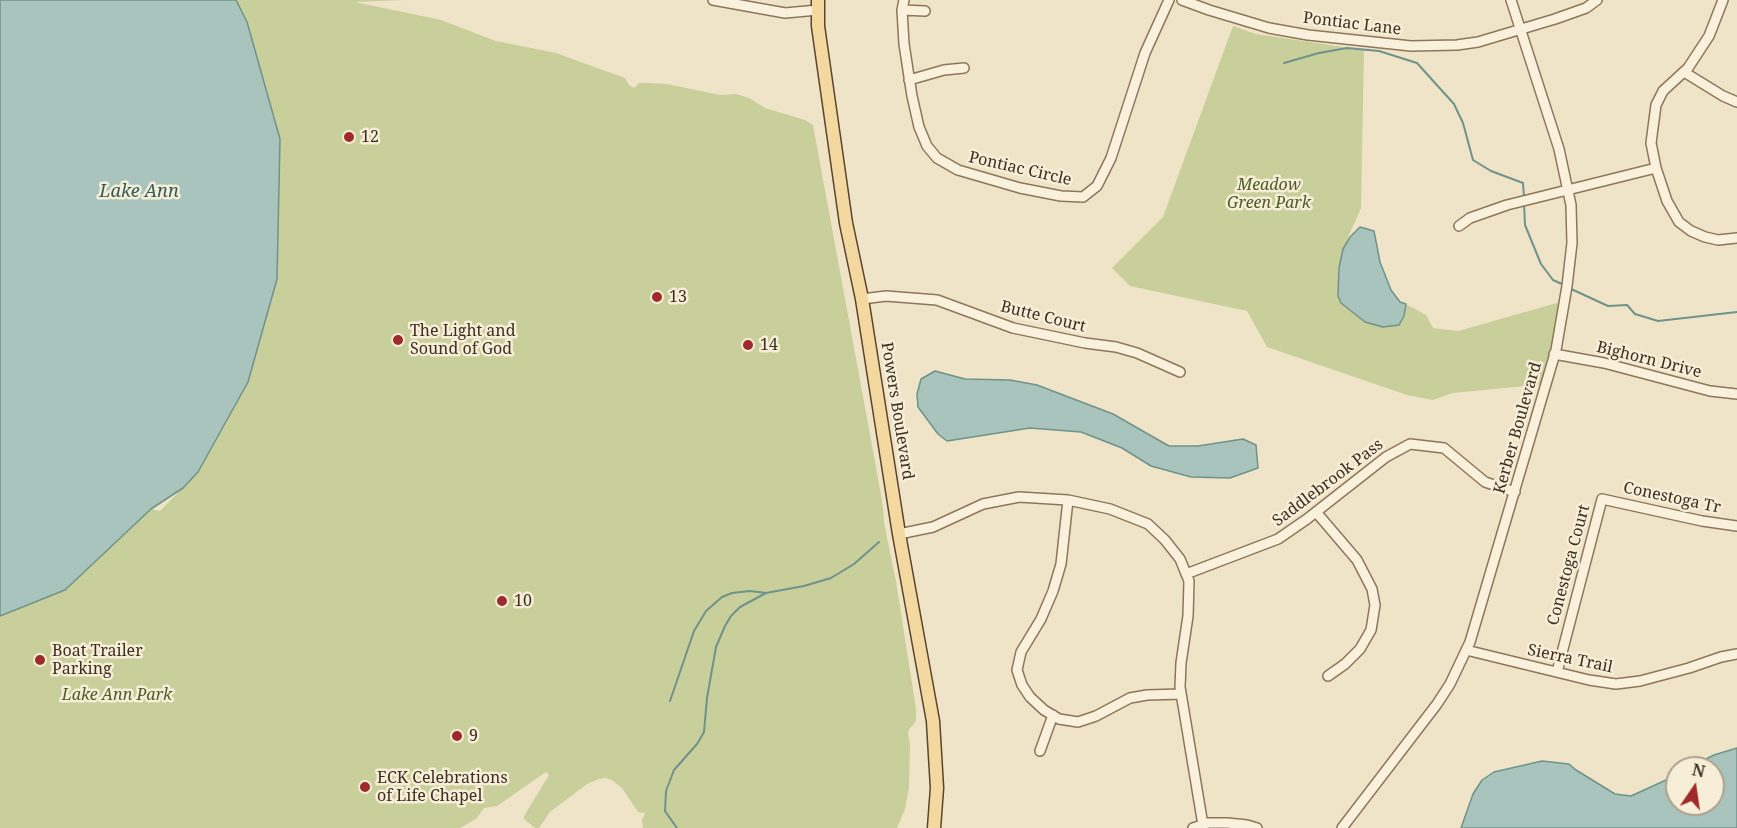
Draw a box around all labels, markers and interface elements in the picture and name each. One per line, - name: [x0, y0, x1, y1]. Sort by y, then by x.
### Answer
- street label: Pontiac Lane: [1302, 8, 1402, 40]
- place label: 12: [361, 127, 379, 147]
- marker: 12: [342, 130, 356, 144]
- street label: Pontiac Circle: [967, 148, 1073, 190]
- park label: Meadow Green Park: [1227, 175, 1311, 213]
- water label: Lake Ann: [99, 181, 179, 203]
- place label: 13: [669, 287, 687, 307]
- marker: 13: [650, 290, 664, 304]
- street label: Butte Court: [998, 297, 1088, 337]
- place label: The Light and Sound of God: [410, 321, 515, 359]
- marker: The Light and Sound of God: [391, 333, 405, 347]
- place label: 14: [760, 335, 778, 355]
- marker: 14: [741, 338, 755, 352]
- street label: Bighorn Drive: [1594, 338, 1704, 382]
- street label: Powers Boulevard: [877, 341, 917, 481]
- street label: Kerber Boulevard: [1490, 360, 1546, 496]
- street label: Saddlebrook Pass: [1269, 435, 1387, 531]
- street label: Conestoga Tr: [1622, 478, 1722, 518]
- street label: Conestoga Court: [1544, 503, 1594, 627]
- place label: 10: [514, 591, 532, 611]
- marker: 10: [495, 594, 509, 608]
- place label: Boat Trailer Parking: [52, 641, 143, 679]
- street label: Sierra Trail: [1526, 641, 1614, 677]
- marker: Boat Trailer Parking: [33, 653, 47, 667]
- park label: Lake Ann Park: [62, 685, 172, 705]
- place label: 9: [469, 726, 478, 746]
- marker: 9: [450, 729, 464, 743]
- north arrow: [1665, 756, 1725, 816]
- text: N: [1690, 758, 1707, 783]
- place label: ECK Celebrations of Life Chapel: [377, 768, 508, 806]
- marker: ECK Celebrations of Life Chapel: [358, 780, 372, 794]

